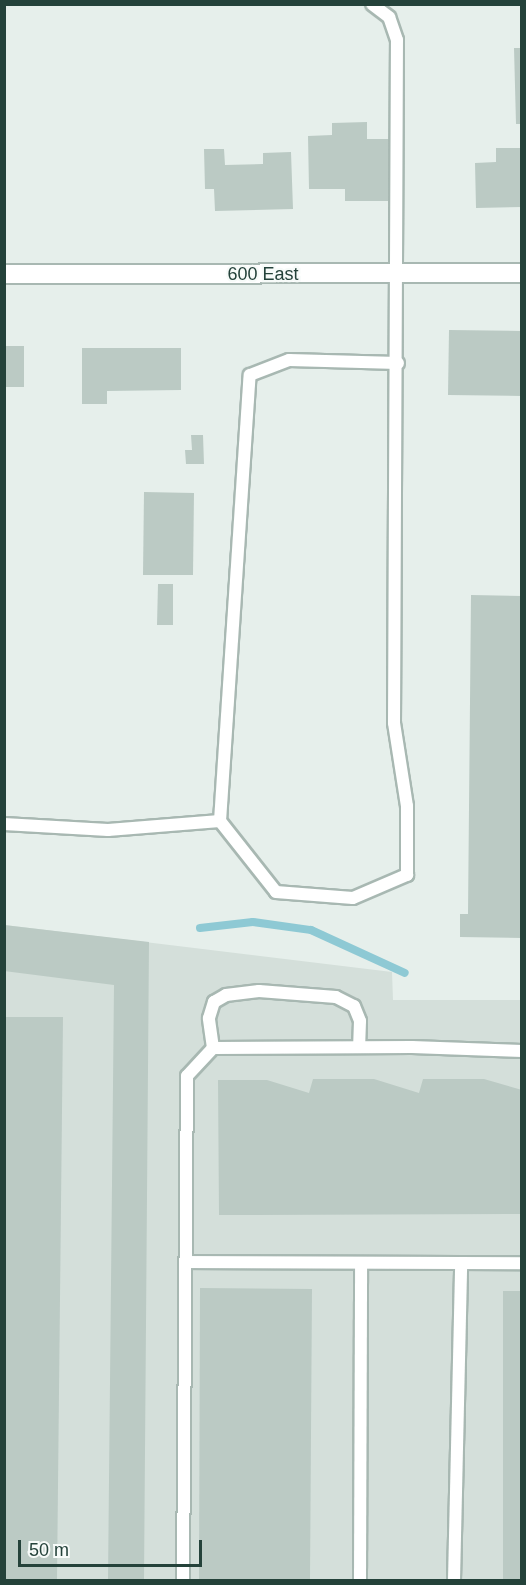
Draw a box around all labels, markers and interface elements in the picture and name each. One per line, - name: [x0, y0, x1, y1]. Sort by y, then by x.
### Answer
- street label: 600 East: [227, 263, 299, 285]
- scale bar: [21, 1528, 206, 1566]
- text: 50 m: [29, 1540, 69, 1560]

